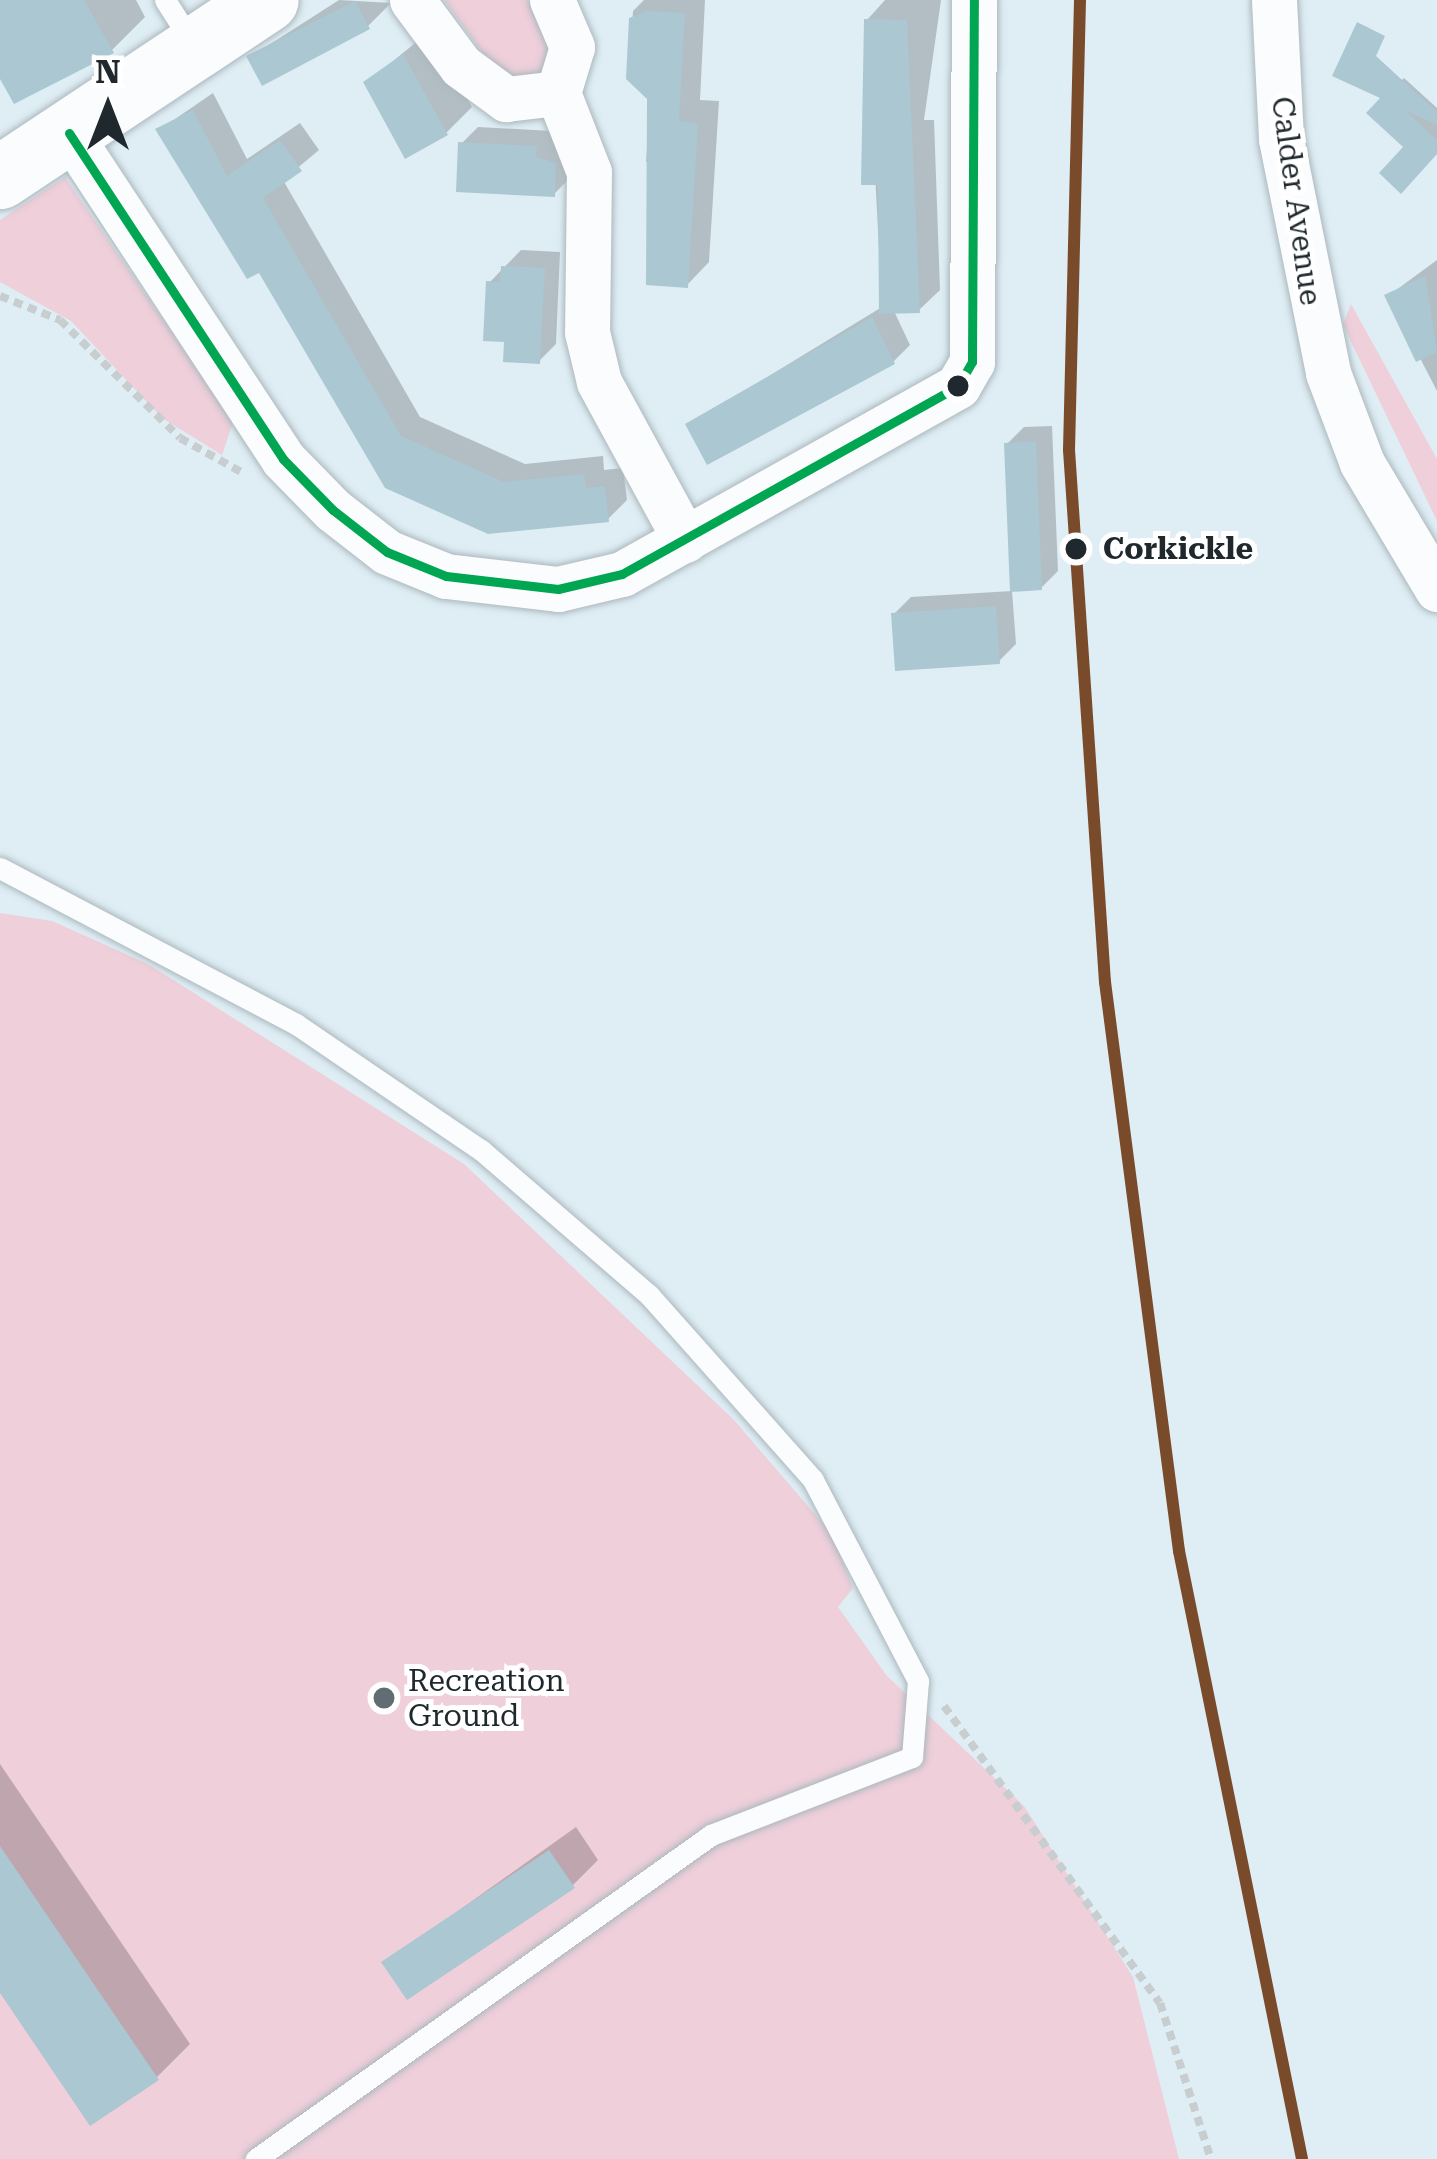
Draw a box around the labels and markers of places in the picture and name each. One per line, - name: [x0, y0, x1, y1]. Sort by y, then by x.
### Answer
- unlabelled marker: [947, 375, 969, 397]
- place label: Corkickle: [1103, 531, 1253, 567]
- marker: Corkickle: [1060, 533, 1092, 565]
- place label: Recreation Ground: [408, 1663, 565, 1734]
- marker: Recreation Ground: [371, 1685, 397, 1711]

